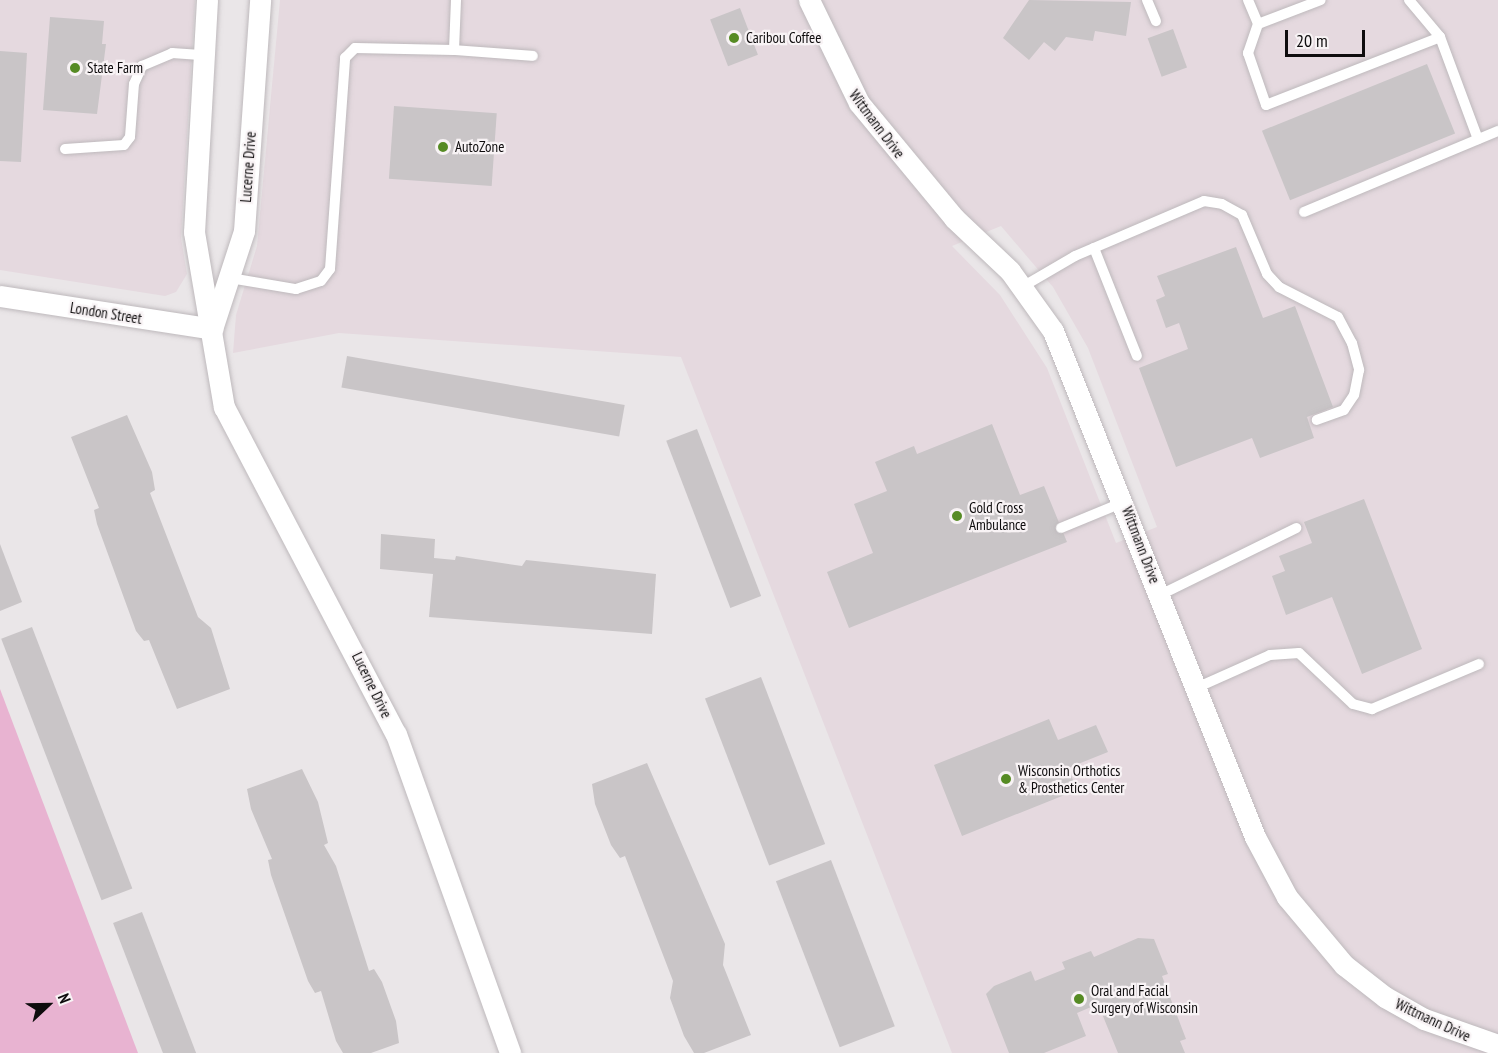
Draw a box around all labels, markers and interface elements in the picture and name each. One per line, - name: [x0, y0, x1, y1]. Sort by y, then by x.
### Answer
- scale bar: [1288, 18, 1368, 56]
- place label: Caribou Coffee: [746, 29, 821, 47]
- text: 20 m: [1296, 29, 1328, 52]
- marker: Caribou Coffee: [727, 31, 741, 45]
- place label: State Farm: [87, 59, 143, 77]
- marker: State Farm: [68, 61, 82, 75]
- street label: Wittmann Drive: [845, 86, 909, 162]
- street label: Lucerne Drive: [237, 131, 259, 203]
- place label: AutoZone: [455, 138, 504, 156]
- marker: AutoZone: [436, 140, 450, 154]
- street label: London Street: [69, 298, 143, 328]
- place label: Gold Cross Ambulance: [969, 498, 1026, 533]
- street label: Wittmann Drive: [1118, 504, 1164, 586]
- marker: Gold Cross Ambulance: [950, 509, 964, 523]
- street label: Lucerne Drive: [348, 649, 396, 721]
- place label: Wisconsin Orthotics & Prosthetics Center: [1018, 761, 1124, 796]
- marker: Wisconsin Orthotics & Prosthetics Center: [999, 772, 1013, 786]
- north arrow: [18, 975, 78, 1035]
- place label: Oral and Facial Surgery of Wisconsin: [1091, 981, 1198, 1016]
- text: N: [54, 990, 76, 1006]
- marker: Oral and Facial Surgery of Wisconsin: [1072, 992, 1086, 1006]
- street label: Wittmann Drive: [1393, 995, 1473, 1045]

